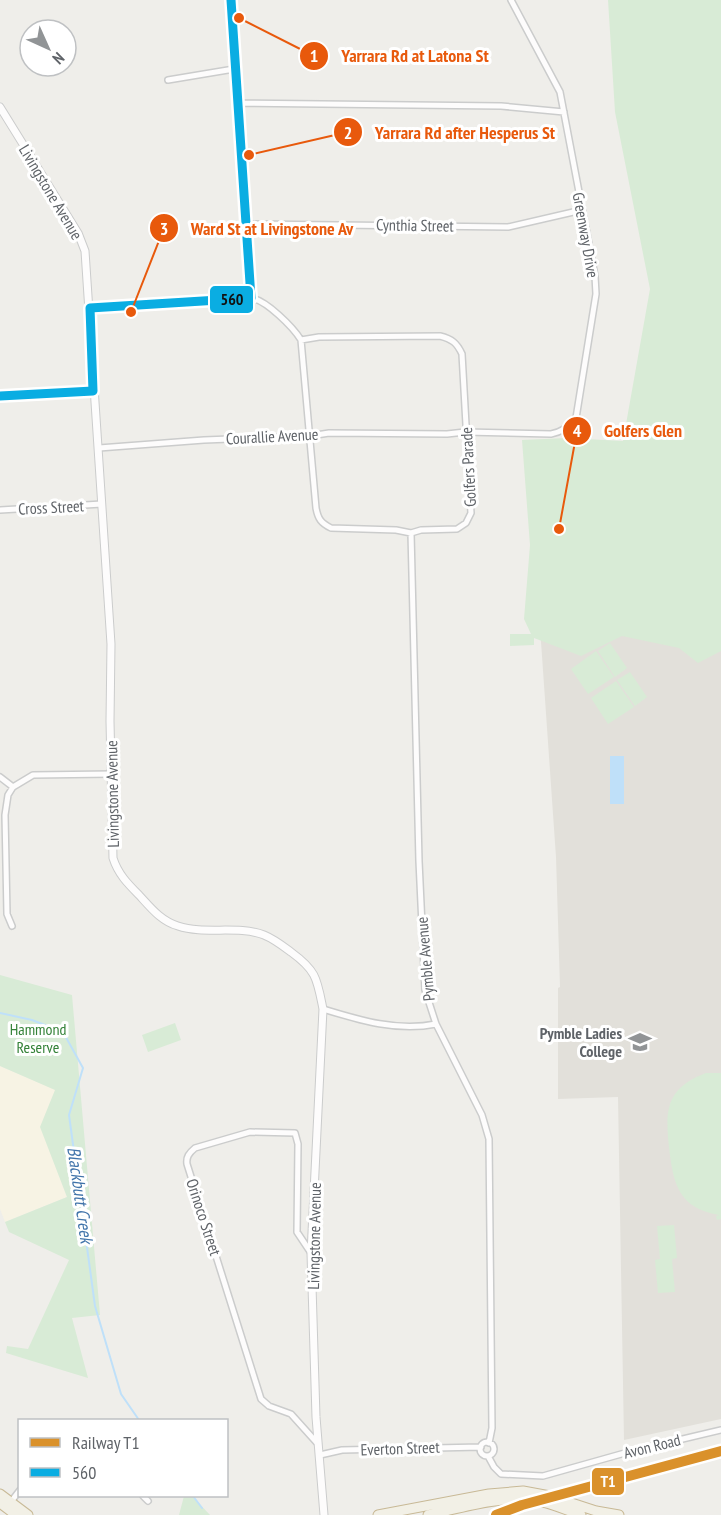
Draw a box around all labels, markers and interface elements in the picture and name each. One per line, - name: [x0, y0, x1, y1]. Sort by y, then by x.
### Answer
- north arrow: [18, 18, 78, 78]
- callout: Yarrara Rd at Latona St: [299, 38, 500, 74]
- text: 1: [310, 44, 318, 67]
- text: Yarrara Rd at Latona St: [340, 44, 489, 67]
- text: N: [48, 48, 69, 69]
- callout: Yarrara Rd after Hesperus St: [333, 114, 567, 150]
- text: 2: [344, 121, 352, 144]
- text: Yarrara Rd after Hesperus St: [374, 121, 556, 144]
- street label: Livingstone Avenue: [15, 141, 87, 243]
- street label: Greenway Drive: [569, 191, 603, 279]
- callout: Ward St at Livingstone Av: [149, 210, 366, 246]
- street label: Cynthia Street: [376, 214, 455, 236]
- text: 3: [160, 217, 168, 240]
- text: Ward St at Livingstone Av: [190, 217, 354, 240]
- line badge: 560: [209, 285, 254, 314]
- text: 560: [221, 289, 244, 309]
- callout: Golfers Glen: [562, 413, 694, 449]
- text: 4: [573, 419, 582, 442]
- text: Golfers Glen: [604, 419, 682, 442]
- street label: Courallie Avenue: [225, 424, 319, 448]
- street label: Golfers Parade: [456, 427, 480, 507]
- street label: Cross Street: [18, 495, 85, 519]
- street label: Livingstone Avenue: [101, 740, 123, 848]
- street label: Pymble Avenue: [411, 916, 439, 1002]
- park label: Hammond Reserve: [10, 1019, 66, 1057]
- place label: Pymble Ladies College: [540, 1023, 622, 1061]
- school or university icon: Pymble Ladies College: [627, 1029, 653, 1055]
- water label: Blackbutt Creek: [62, 1145, 99, 1247]
- street label: Orinoco Street: [182, 1176, 226, 1258]
- street label: Livingstone Avenue: [303, 1182, 325, 1290]
- legend: [18, 1419, 228, 1497]
- street label: Avon Road: [621, 1429, 683, 1463]
- text: Railway T1: [72, 1431, 140, 1454]
- street label: Everton Street: [360, 1437, 441, 1459]
- text: 560: [72, 1461, 96, 1484]
- line badge: T1: [591, 1467, 625, 1496]
- text: T1: [600, 1471, 616, 1491]

